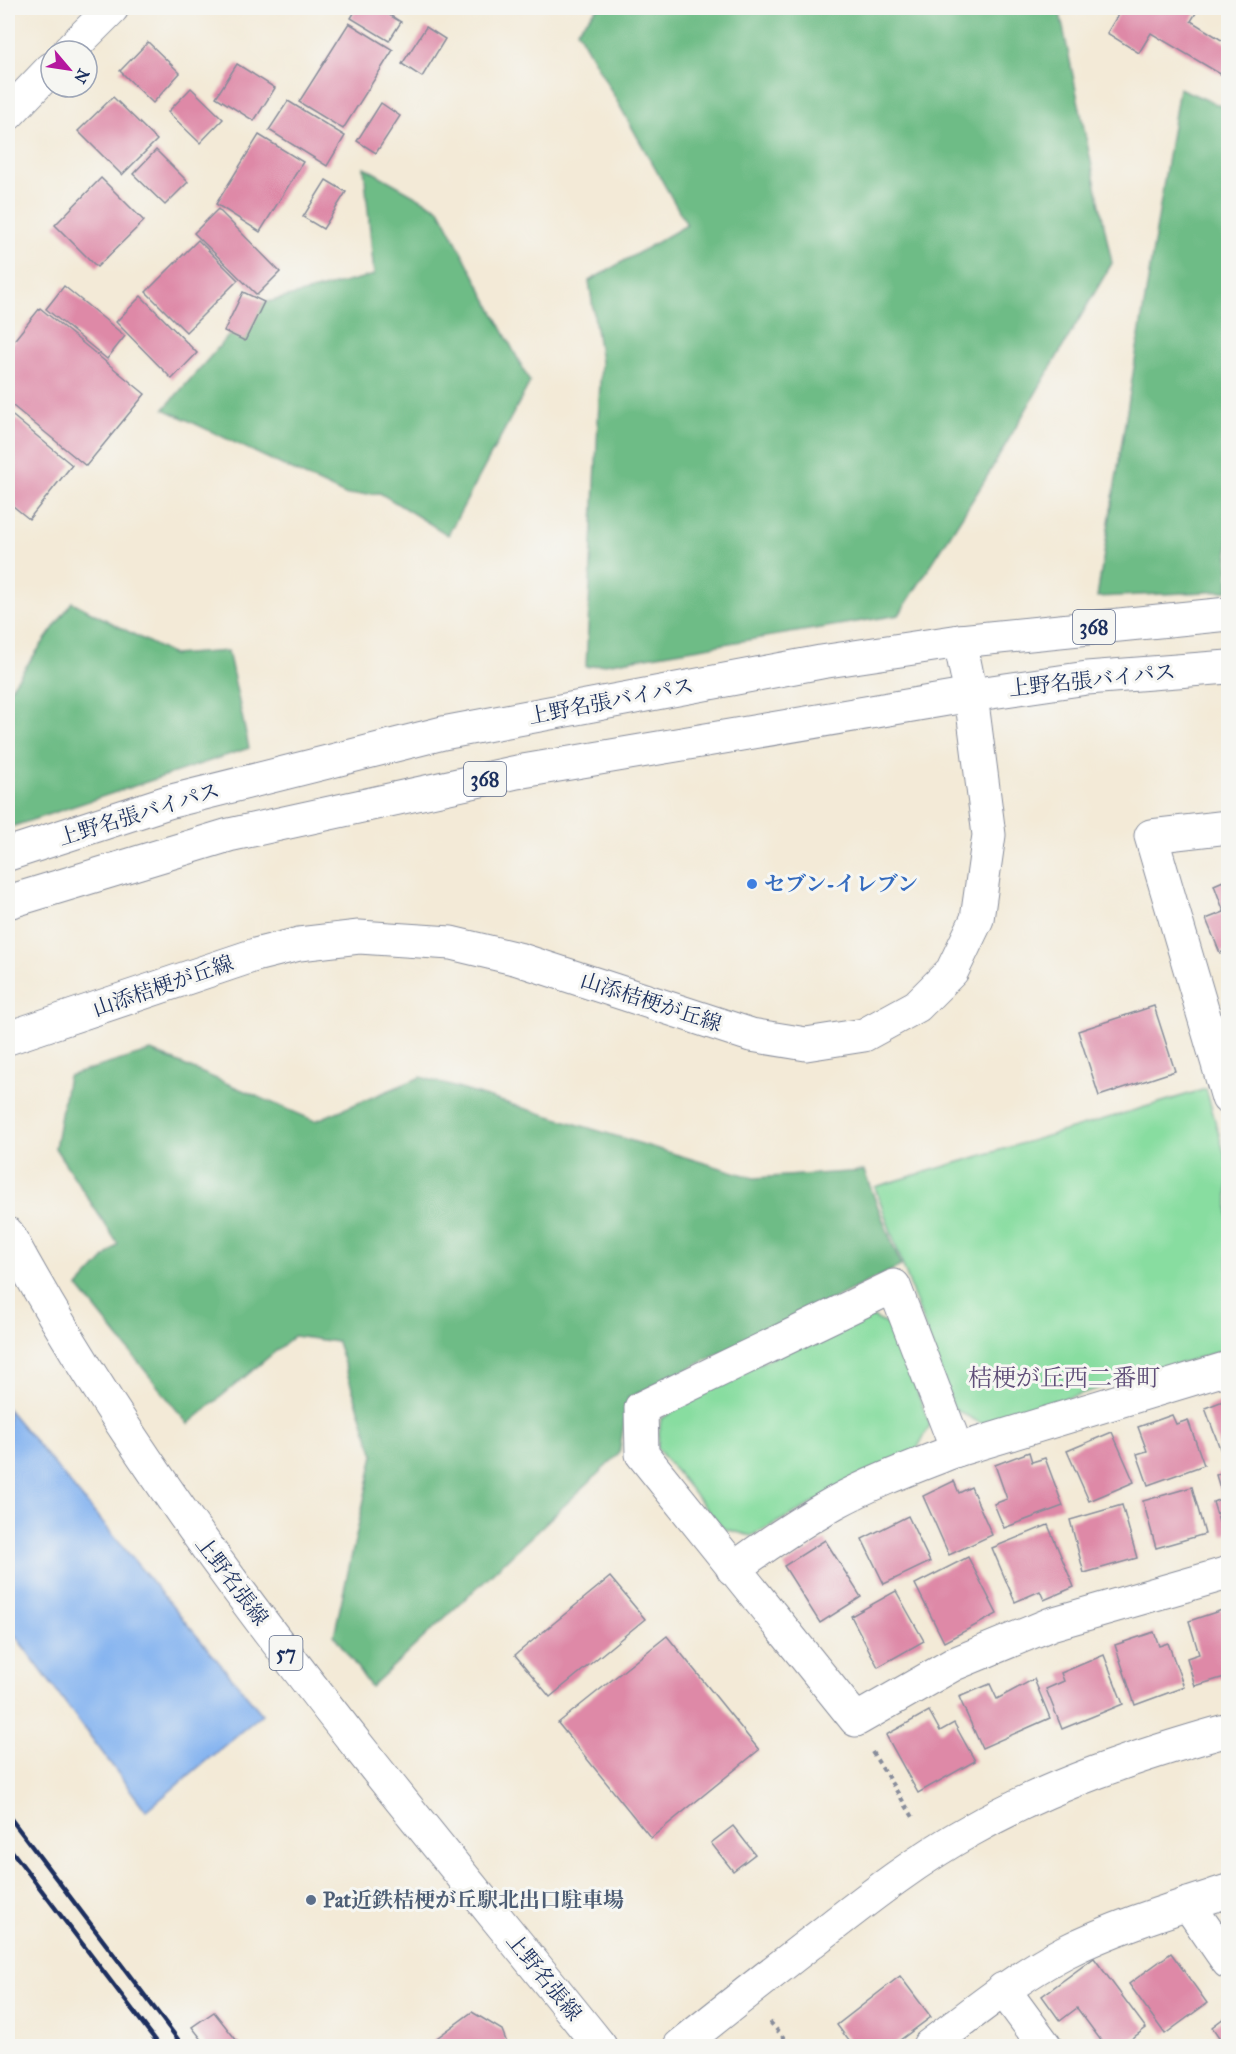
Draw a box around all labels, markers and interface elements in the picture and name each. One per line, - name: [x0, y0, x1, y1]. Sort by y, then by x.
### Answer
- north arrow: [39, 39, 99, 99]
- text: N: [70, 65, 93, 87]
- road number: 368: [1073, 610, 1115, 644]
- street label: 上野名張バイパス: [1007, 658, 1177, 702]
- street label: 上野名張バイパス: [526, 672, 696, 730]
- road number: 368: [464, 762, 506, 796]
- street label: 上野名張バイパス: [55, 777, 223, 851]
- place label: セブン-イレブン: [764, 871, 918, 897]
- marker: セブン-イレブン: [745, 877, 759, 891]
- street label: 山添桔梗が丘線: [89, 950, 237, 1022]
- street label: 山添桔梗が丘線: [577, 967, 725, 1037]
- district label: 桔梗が丘西二番町: [968, 1363, 1160, 1393]
- street label: 上野名張線: [190, 1531, 274, 1631]
- road number: 57: [270, 1636, 302, 1670]
- place label: Pat近鉄桔梗が丘駅北出口駐車場: [323, 1887, 624, 1913]
- marker: Pat近鉄桔梗が丘駅北出口駐車場: [304, 1893, 318, 1907]
- street label: 上野名張線: [501, 1928, 587, 2026]

